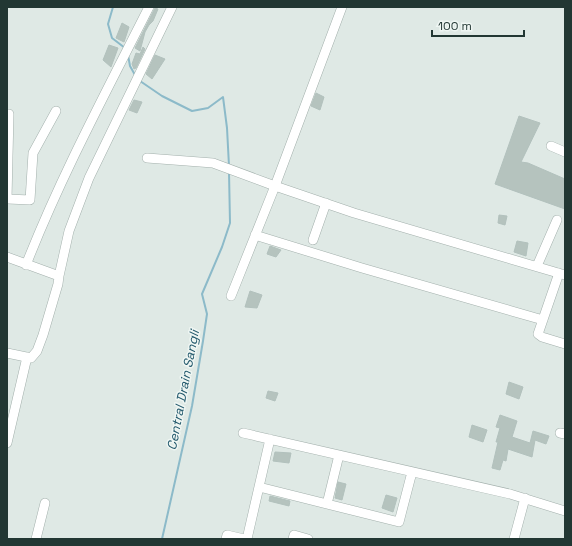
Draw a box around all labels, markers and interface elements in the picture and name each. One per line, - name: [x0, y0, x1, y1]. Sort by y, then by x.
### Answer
- scale bar: [432, 12, 524, 38]
- text: 100 m: [438, 18, 472, 34]
- water label: Central Drain Sangli: [163, 327, 203, 451]

